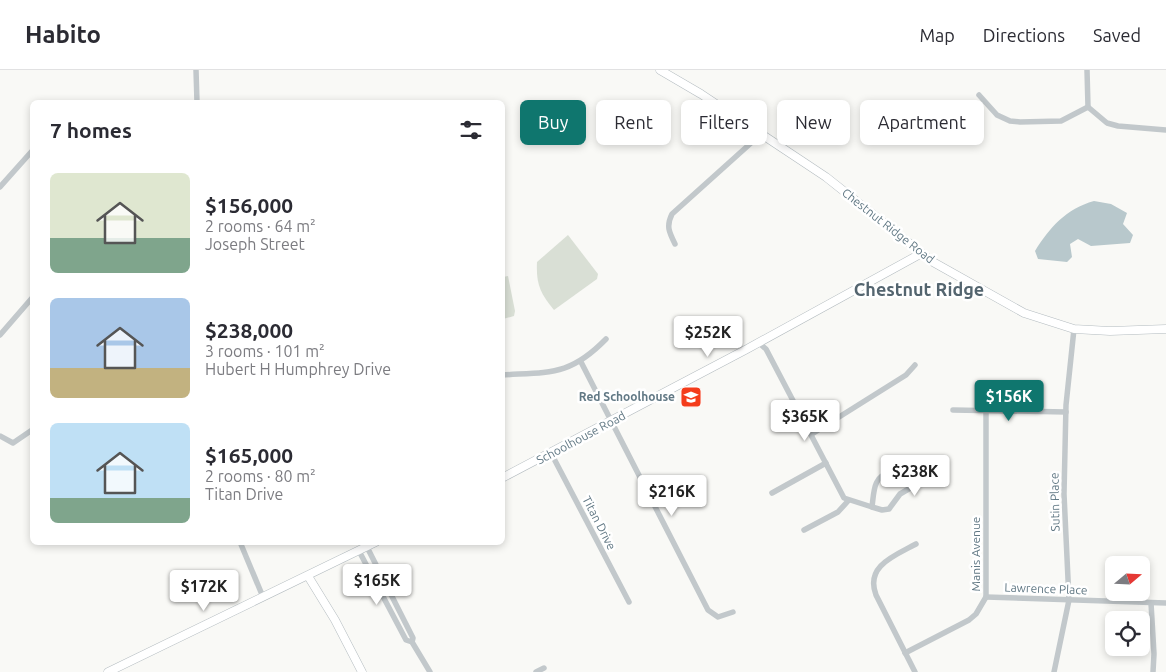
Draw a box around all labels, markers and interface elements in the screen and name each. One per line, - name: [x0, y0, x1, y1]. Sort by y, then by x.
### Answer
- text: Habito: [25, 21, 101, 48]
- text: Map: [919, 25, 955, 45]
- text: Directions: [983, 25, 1065, 45]
- text: Saved: [1093, 25, 1141, 45]
- chip: Buy: [520, 100, 586, 145]
- chip: Rent: [596, 100, 671, 145]
- chip: Filters: [681, 100, 767, 145]
- chip: New: [777, 100, 850, 145]
- chip: Apartment: [860, 100, 984, 145]
- icon: filters: [457, 116, 485, 144]
- text: 7 homes: [50, 118, 132, 142]
- street label: Chestnut Ridge Road: [840, 186, 937, 266]
- icon: home: [90, 193, 150, 253]
- text: $156,000: [205, 193, 293, 217]
- text: 2 rooms · 64 m²: [205, 217, 316, 235]
- text: Joseph Street: [205, 235, 305, 253]
- district label: Chestnut Ridge: [854, 279, 984, 299]
- pin: $252K: [673, 316, 743, 358]
- icon: home: [90, 318, 150, 378]
- text: $238,000: [205, 318, 293, 342]
- text: $252K: [685, 323, 731, 341]
- text: 3 rooms · 101 m²: [205, 342, 325, 360]
- text: Hubert H Humphrey Drive: [205, 360, 391, 378]
- pin: $156K: [974, 380, 1044, 422]
- school or university icon: Red Schoolhouse: [679, 385, 703, 409]
- text: $156K: [986, 387, 1032, 405]
- place label: Red Schoolhouse: [579, 390, 675, 403]
- pin: $365K: [770, 400, 840, 442]
- text: $365K: [782, 407, 828, 425]
- street label: Schoolhouse Road: [534, 409, 627, 467]
- icon: home: [90, 443, 150, 503]
- text: $165,000: [205, 443, 293, 467]
- pin: $238K: [880, 454, 950, 497]
- text: $238K: [892, 462, 938, 480]
- text: 2 rooms · 80 m²: [205, 467, 316, 485]
- street label: Sutin Place: [1047, 472, 1062, 532]
- pin: $216K: [637, 474, 707, 517]
- text: $216K: [649, 482, 695, 500]
- text: Titan Drive: [205, 485, 283, 503]
- street label: Titan Drive: [580, 494, 619, 552]
- street label: Manis Avenue: [969, 517, 982, 591]
- north arrow: [1105, 556, 1150, 601]
- map controls: [1105, 556, 1150, 656]
- pin: $165K: [342, 564, 412, 606]
- pin: $172K: [169, 570, 239, 612]
- text: $165K: [354, 571, 400, 589]
- text: $172K: [181, 577, 227, 595]
- street label: Lawrence Place: [1004, 581, 1088, 596]
- button: locate: [1105, 611, 1150, 656]

